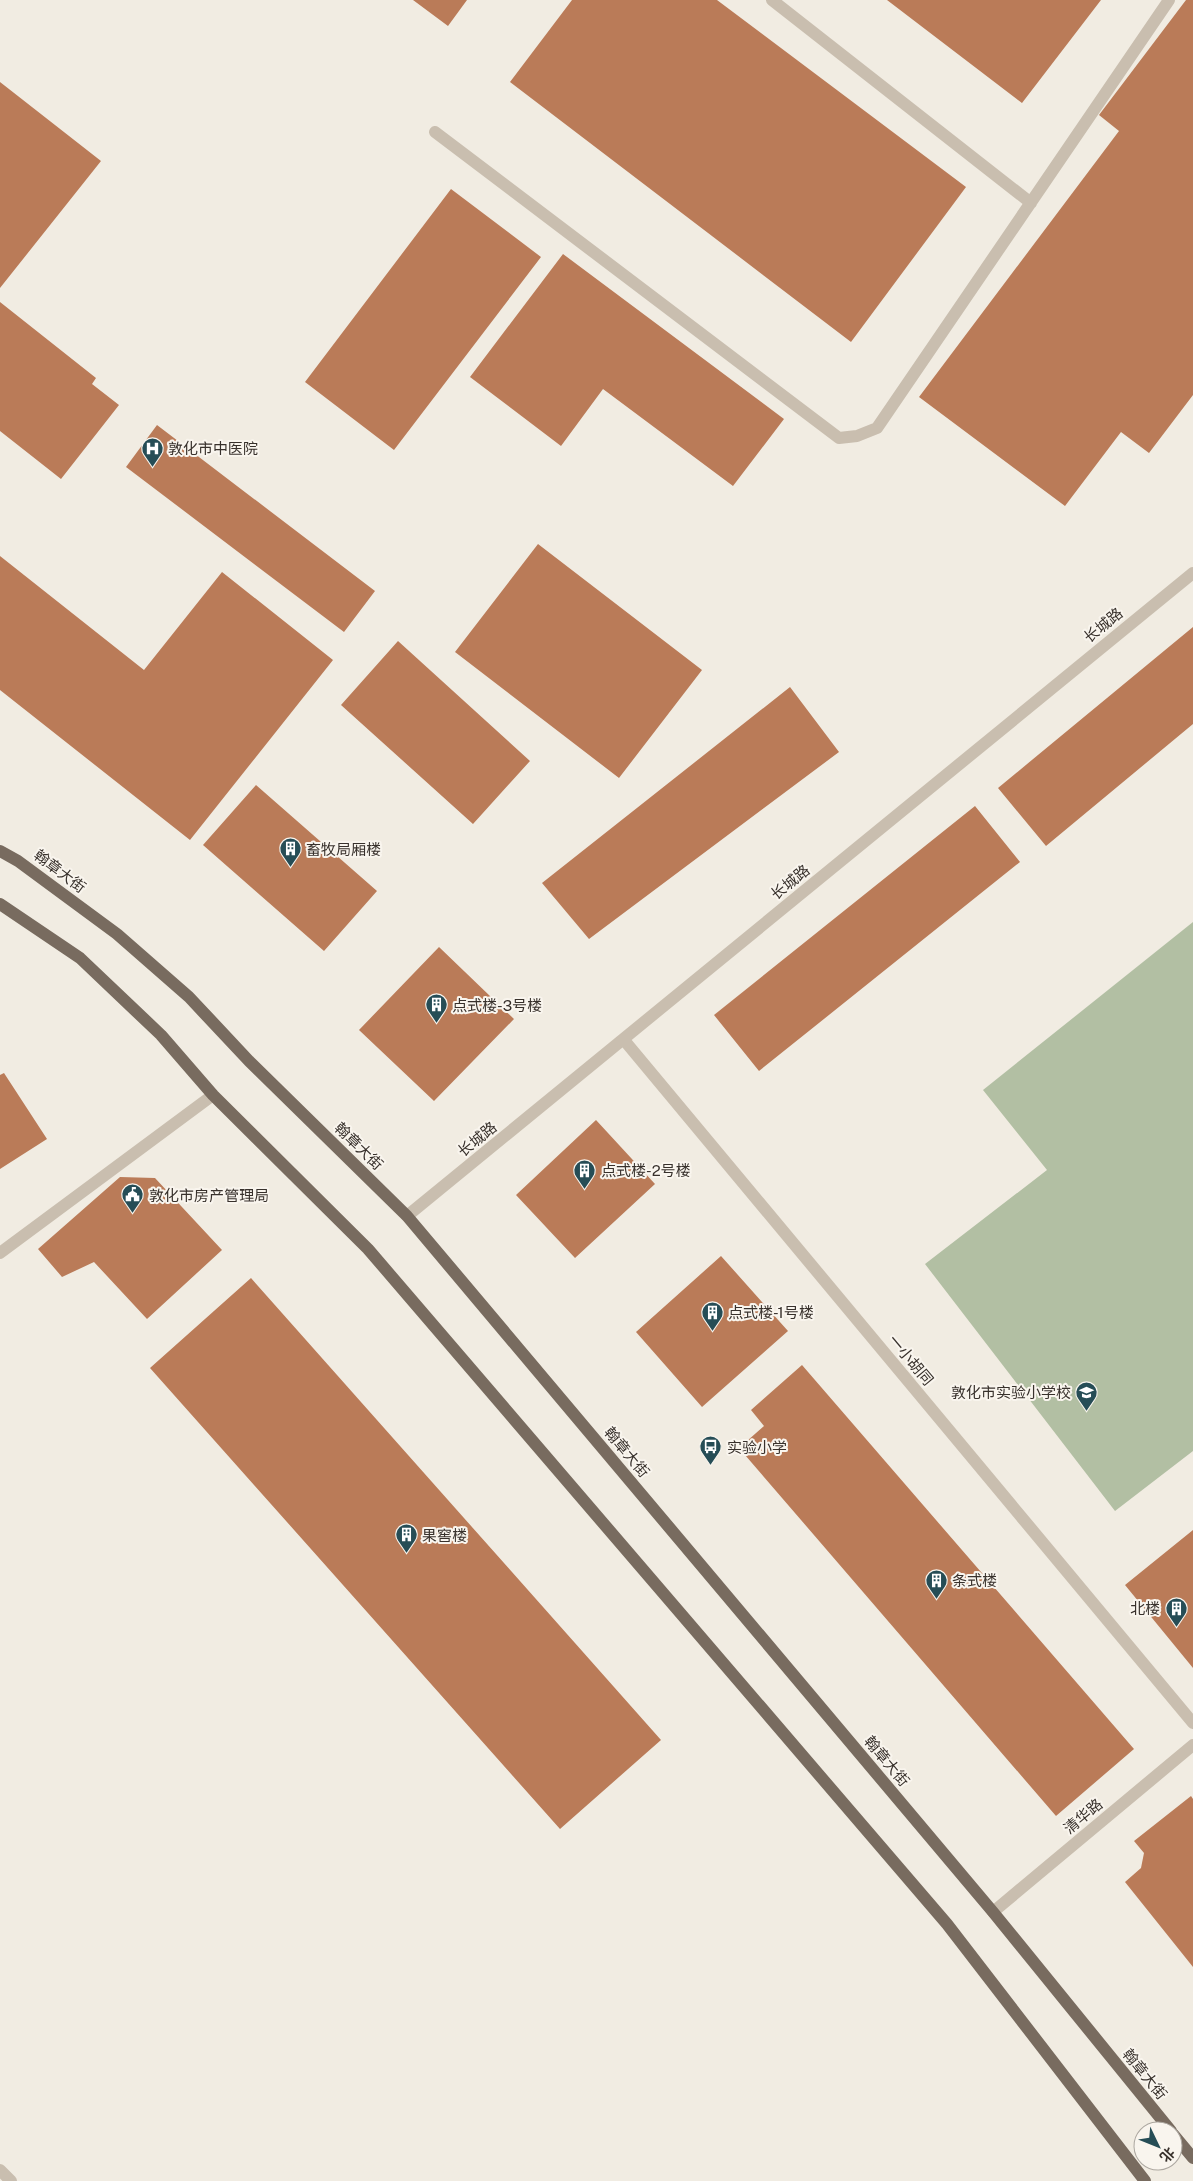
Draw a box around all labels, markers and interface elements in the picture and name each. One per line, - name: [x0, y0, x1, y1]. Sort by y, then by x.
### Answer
- hospital icon: 敦化市中医院: [140, 436, 164, 467]
- place label: 敦化市中医院: [168, 440, 258, 457]
- street label: 长城路: [1080, 604, 1126, 646]
- building icon: 畜牧局厢楼: [278, 837, 302, 868]
- place label: 畜牧局厢楼: [306, 841, 381, 858]
- street label: 翰章大街: [31, 846, 89, 896]
- street label: 长城路: [767, 861, 813, 903]
- building icon: 点式楼-3号楼: [424, 993, 448, 1024]
- place label: 点式楼-3号楼: [452, 997, 542, 1014]
- street label: 长城路: [454, 1118, 500, 1160]
- street label: 翰章大街: [332, 1119, 386, 1173]
- building icon: 点式楼-2号楼: [573, 1158, 597, 1189]
- place label: 点式楼-2号楼: [601, 1162, 691, 1179]
- public building icon: 敦化市房产管理局: [121, 1183, 145, 1214]
- place label: 敦化市房产管理局: [149, 1187, 269, 1204]
- building icon: 点式楼-1号楼: [700, 1300, 724, 1331]
- place label: 点式楼-1号楼: [728, 1304, 814, 1321]
- street label: 一小胡同: [885, 1332, 937, 1388]
- school or university icon: 敦化市实验小学校: [1075, 1380, 1099, 1411]
- place label: 敦化市实验小学校: [951, 1384, 1071, 1401]
- street label: 翰章大街: [601, 1424, 653, 1480]
- bus stop icon: 实验小学: [699, 1435, 723, 1466]
- place label: 实验小学: [727, 1439, 787, 1456]
- building icon: 果窖楼: [394, 1523, 418, 1554]
- place label: 果窖楼: [422, 1527, 467, 1544]
- building icon: 条式楼: [924, 1568, 948, 1599]
- place label: 条式楼: [952, 1572, 997, 1589]
- building icon: 北楼: [1164, 1596, 1188, 1627]
- place label: 北楼: [1130, 1600, 1160, 1617]
- street label: 翰章大街: [861, 1733, 913, 1789]
- street label: 清华路: [1060, 1795, 1106, 1837]
- street label: 翰章大街: [1120, 2045, 1170, 2103]
- north arrow: [1133, 2121, 1183, 2171]
- text: 北: [1157, 2144, 1178, 2165]

